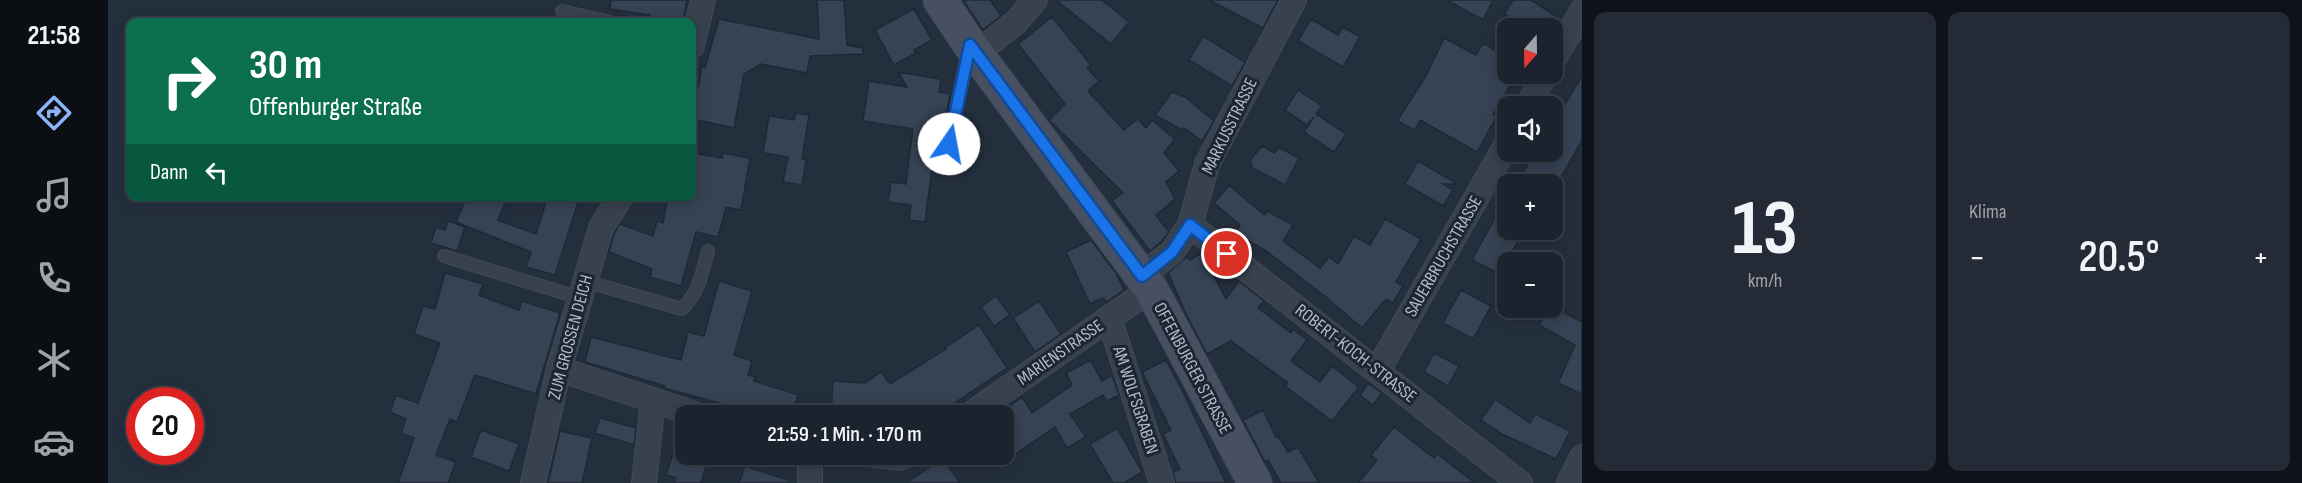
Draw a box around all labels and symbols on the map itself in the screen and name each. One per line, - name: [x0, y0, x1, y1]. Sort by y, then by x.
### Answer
- north arrow: [1497, 18, 1563, 84]
- street label: MARKUSSTRASSE: [1197, 75, 1262, 178]
- position arrow: [917, 112, 981, 176]
- street label: SAUERBRUCHSTRASSE: [1400, 192, 1487, 320]
- pin: [1201, 228, 1252, 279]
- street label: ZUM GROSSEN DEICH: [544, 272, 597, 402]
- street label: OFFENBURGER STRASSE: [1149, 299, 1236, 437]
- street label: ROBERT-KOCH-STRASSE: [1291, 300, 1420, 407]
- street label: MARIENSTRASSE: [1013, 315, 1107, 390]
- street label: AM WOLFSGRABEN: [1108, 343, 1163, 457]
- speed limit sign: 20: [126, 387, 204, 465]

